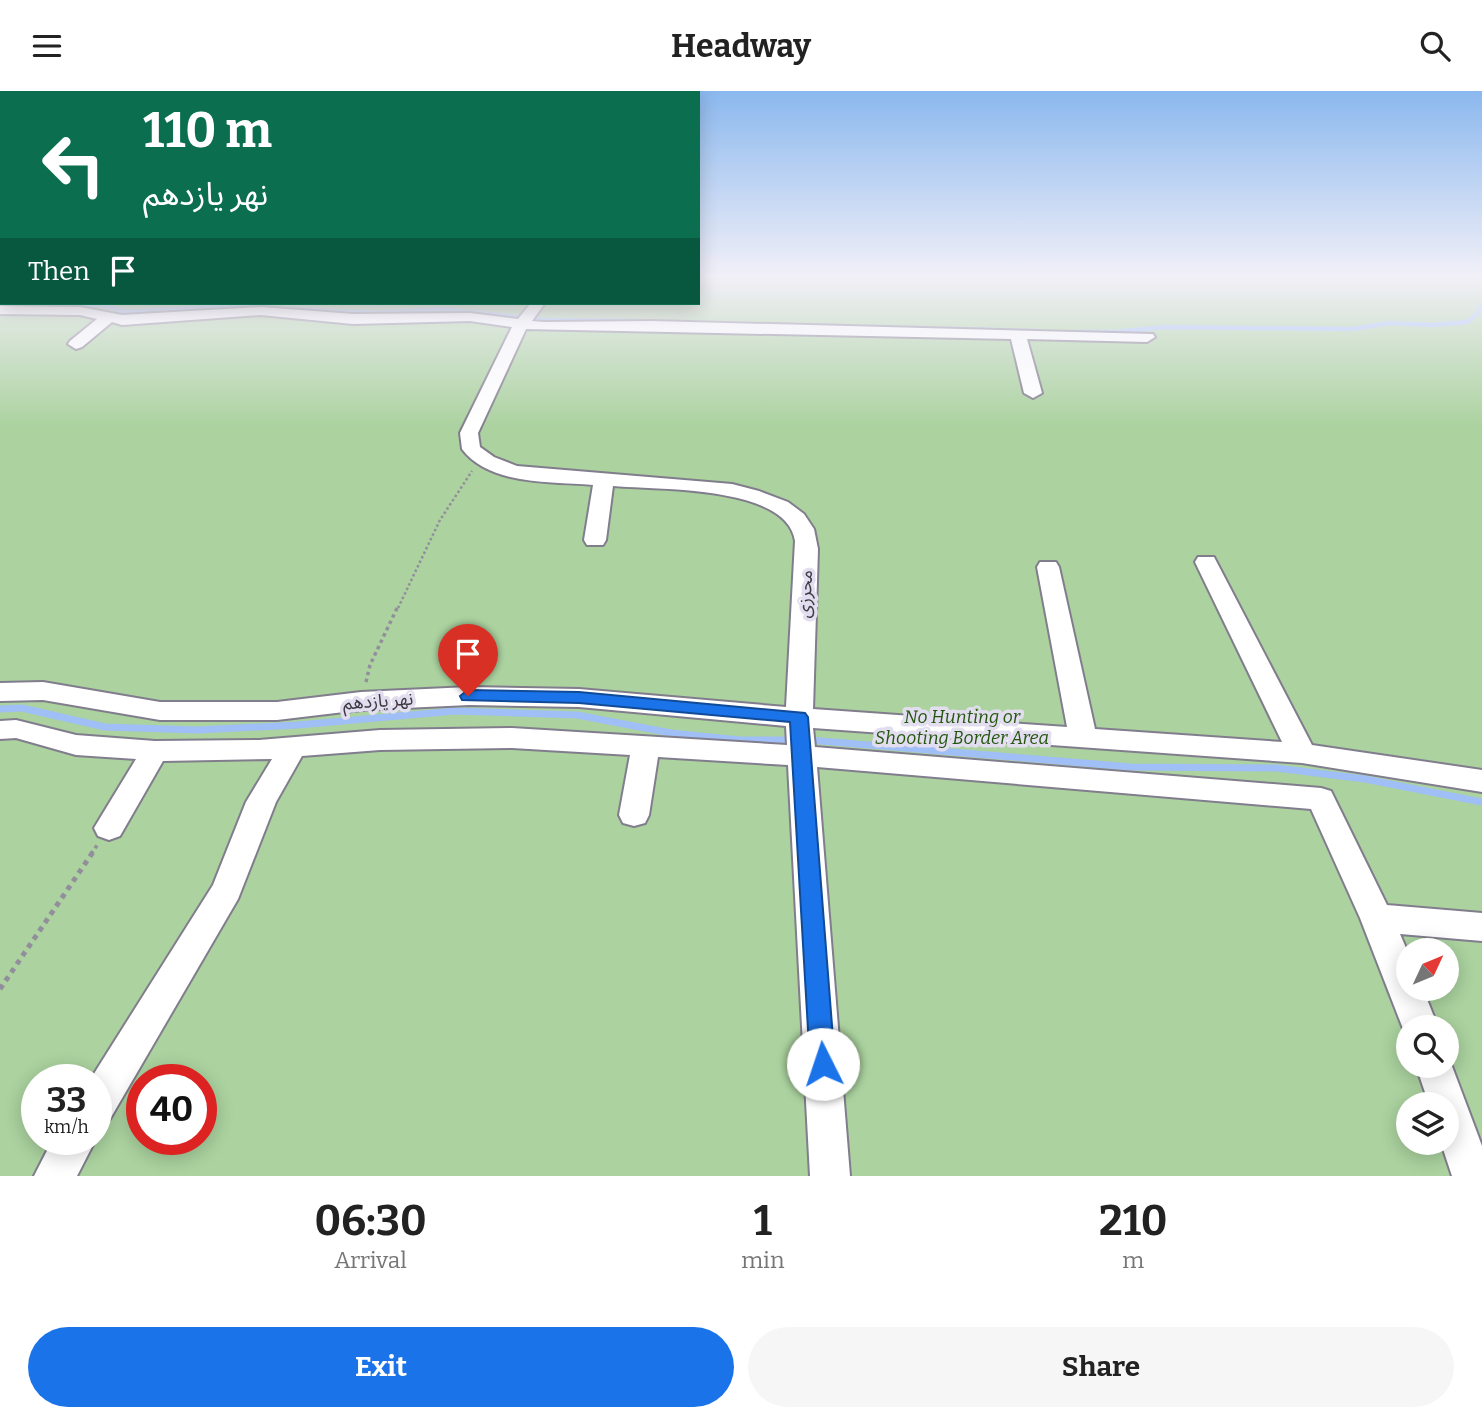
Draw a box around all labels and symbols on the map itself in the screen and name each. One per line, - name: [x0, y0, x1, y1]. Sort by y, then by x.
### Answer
- street label: محرزی: [793, 569, 817, 619]
- pin: [438, 624, 498, 696]
- street label: نهر یازدهم: [342, 688, 414, 716]
- park label: No Hunting or Shooting Border Area: [875, 706, 1049, 749]
- north arrow: [1396, 938, 1460, 1001]
- position arrow: [786, 1027, 860, 1101]
- speed limit sign: 40: [126, 1064, 217, 1155]

